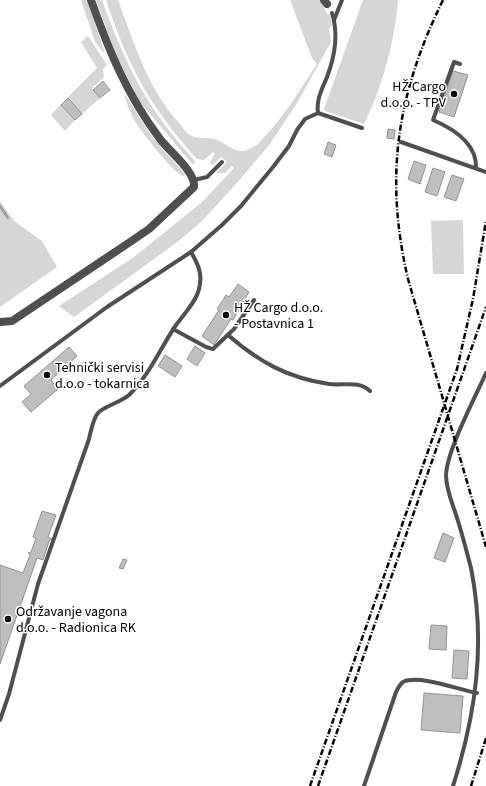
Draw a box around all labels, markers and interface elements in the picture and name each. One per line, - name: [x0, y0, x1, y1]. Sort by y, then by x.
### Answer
- place label: HŽ Cargo d.o.o. - TPV: [381, 77, 447, 113]
- marker: HŽ Cargo d.o.o. - TPV: [449, 89, 459, 99]
- place label: HŽ Cargo d.o.o. - Postavnica 1: [234, 298, 323, 334]
- marker: HŽ Cargo d.o.o. - Postavnica 1: [221, 310, 231, 320]
- place label: Tehnički servisi d.o.o - tokarnica: [55, 358, 150, 394]
- marker: Tehnički servisi d.o.o - tokarnica: [42, 370, 52, 380]
- place label: Održavanje vagona d.o.o. - Radionica RK: [16, 602, 137, 638]
- marker: Održavanje vagona d.o.o. - Radionica RK: [3, 614, 13, 624]

